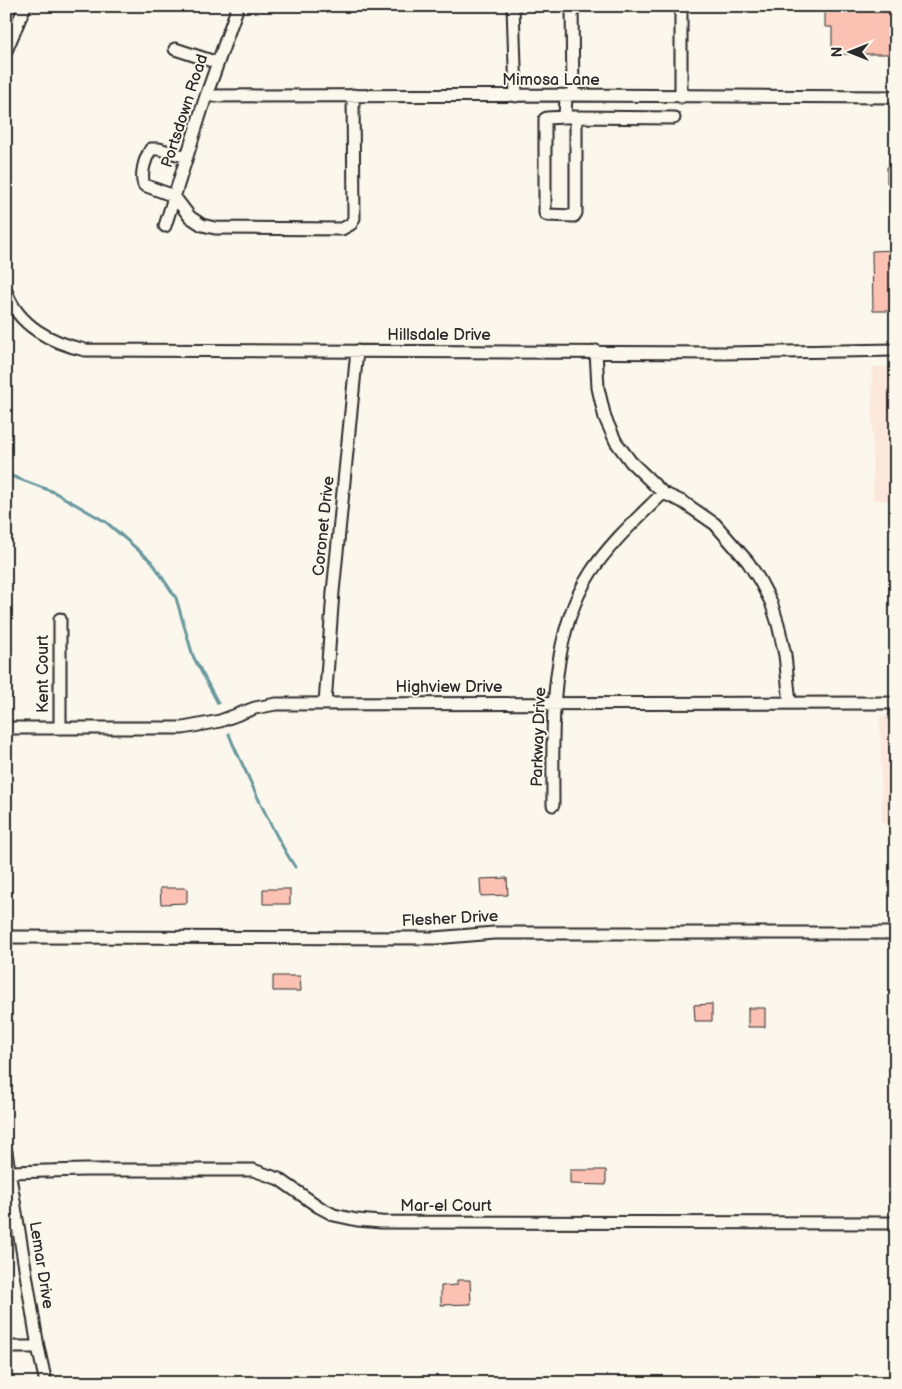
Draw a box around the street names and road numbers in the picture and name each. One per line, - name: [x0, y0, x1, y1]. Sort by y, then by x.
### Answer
- street label: Portsdown Road: [158, 52, 212, 170]
- street label: Mimosa Lane: [502, 71, 600, 90]
- street label: Hillsdale Drive: [387, 326, 491, 345]
- street label: Coronet Drive: [309, 475, 339, 577]
- street label: Kent Court: [34, 635, 53, 713]
- street label: Highview Drive: [395, 678, 503, 697]
- street label: Parkway Drive: [528, 686, 550, 787]
- street label: Flesher Drive: [401, 907, 499, 931]
- street label: Mar-el Court: [400, 1197, 492, 1216]
- street label: Lemar Drive: [25, 1220, 57, 1311]

